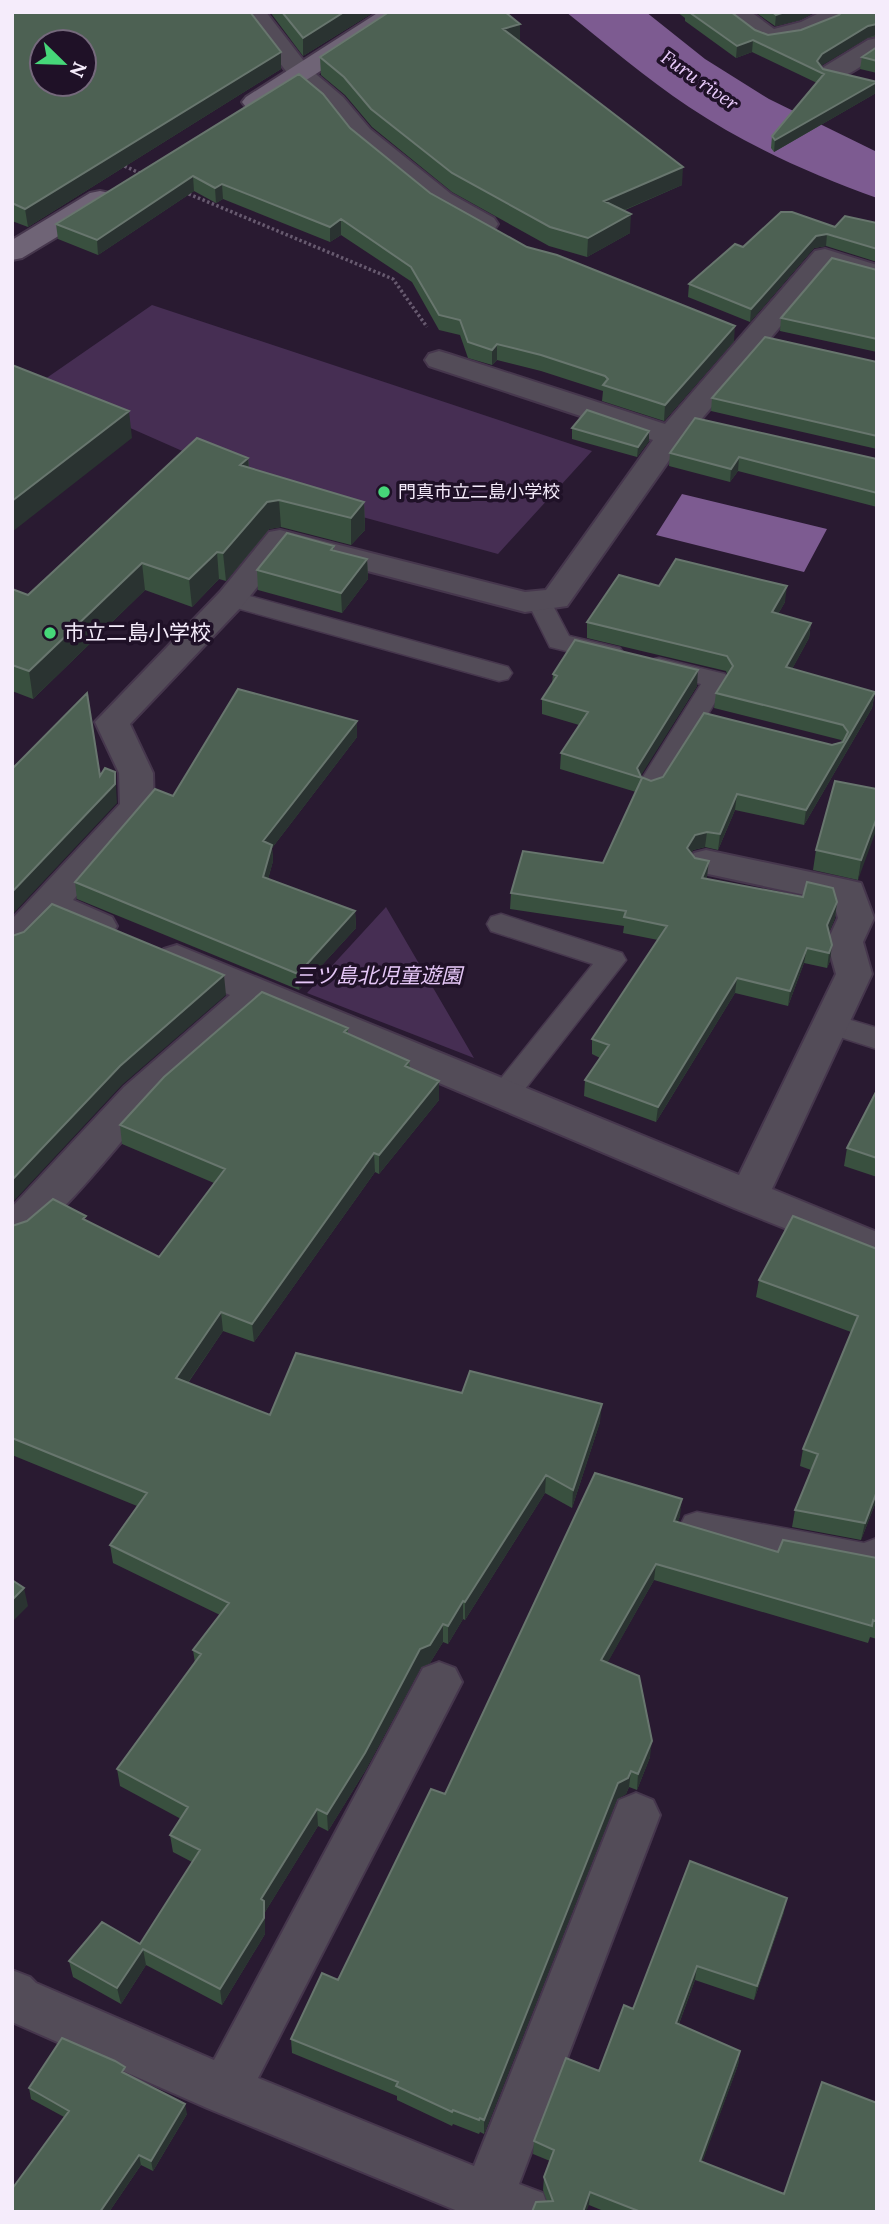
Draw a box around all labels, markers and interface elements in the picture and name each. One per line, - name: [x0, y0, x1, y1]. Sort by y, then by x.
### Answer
- north arrow: [28, 28, 98, 98]
- water label: Furu river: [657, 45, 744, 116]
- text: N: [65, 58, 93, 81]
- place label: 門真市立二島小学校: [398, 480, 560, 503]
- marker: 門真市立二島小学校: [376, 484, 392, 500]
- place label: 市立二島小学校: [64, 619, 211, 646]
- marker: 市立二島小学校: [42, 625, 58, 641]
- park label: 三ツ島北児童遊園: [294, 962, 465, 989]

